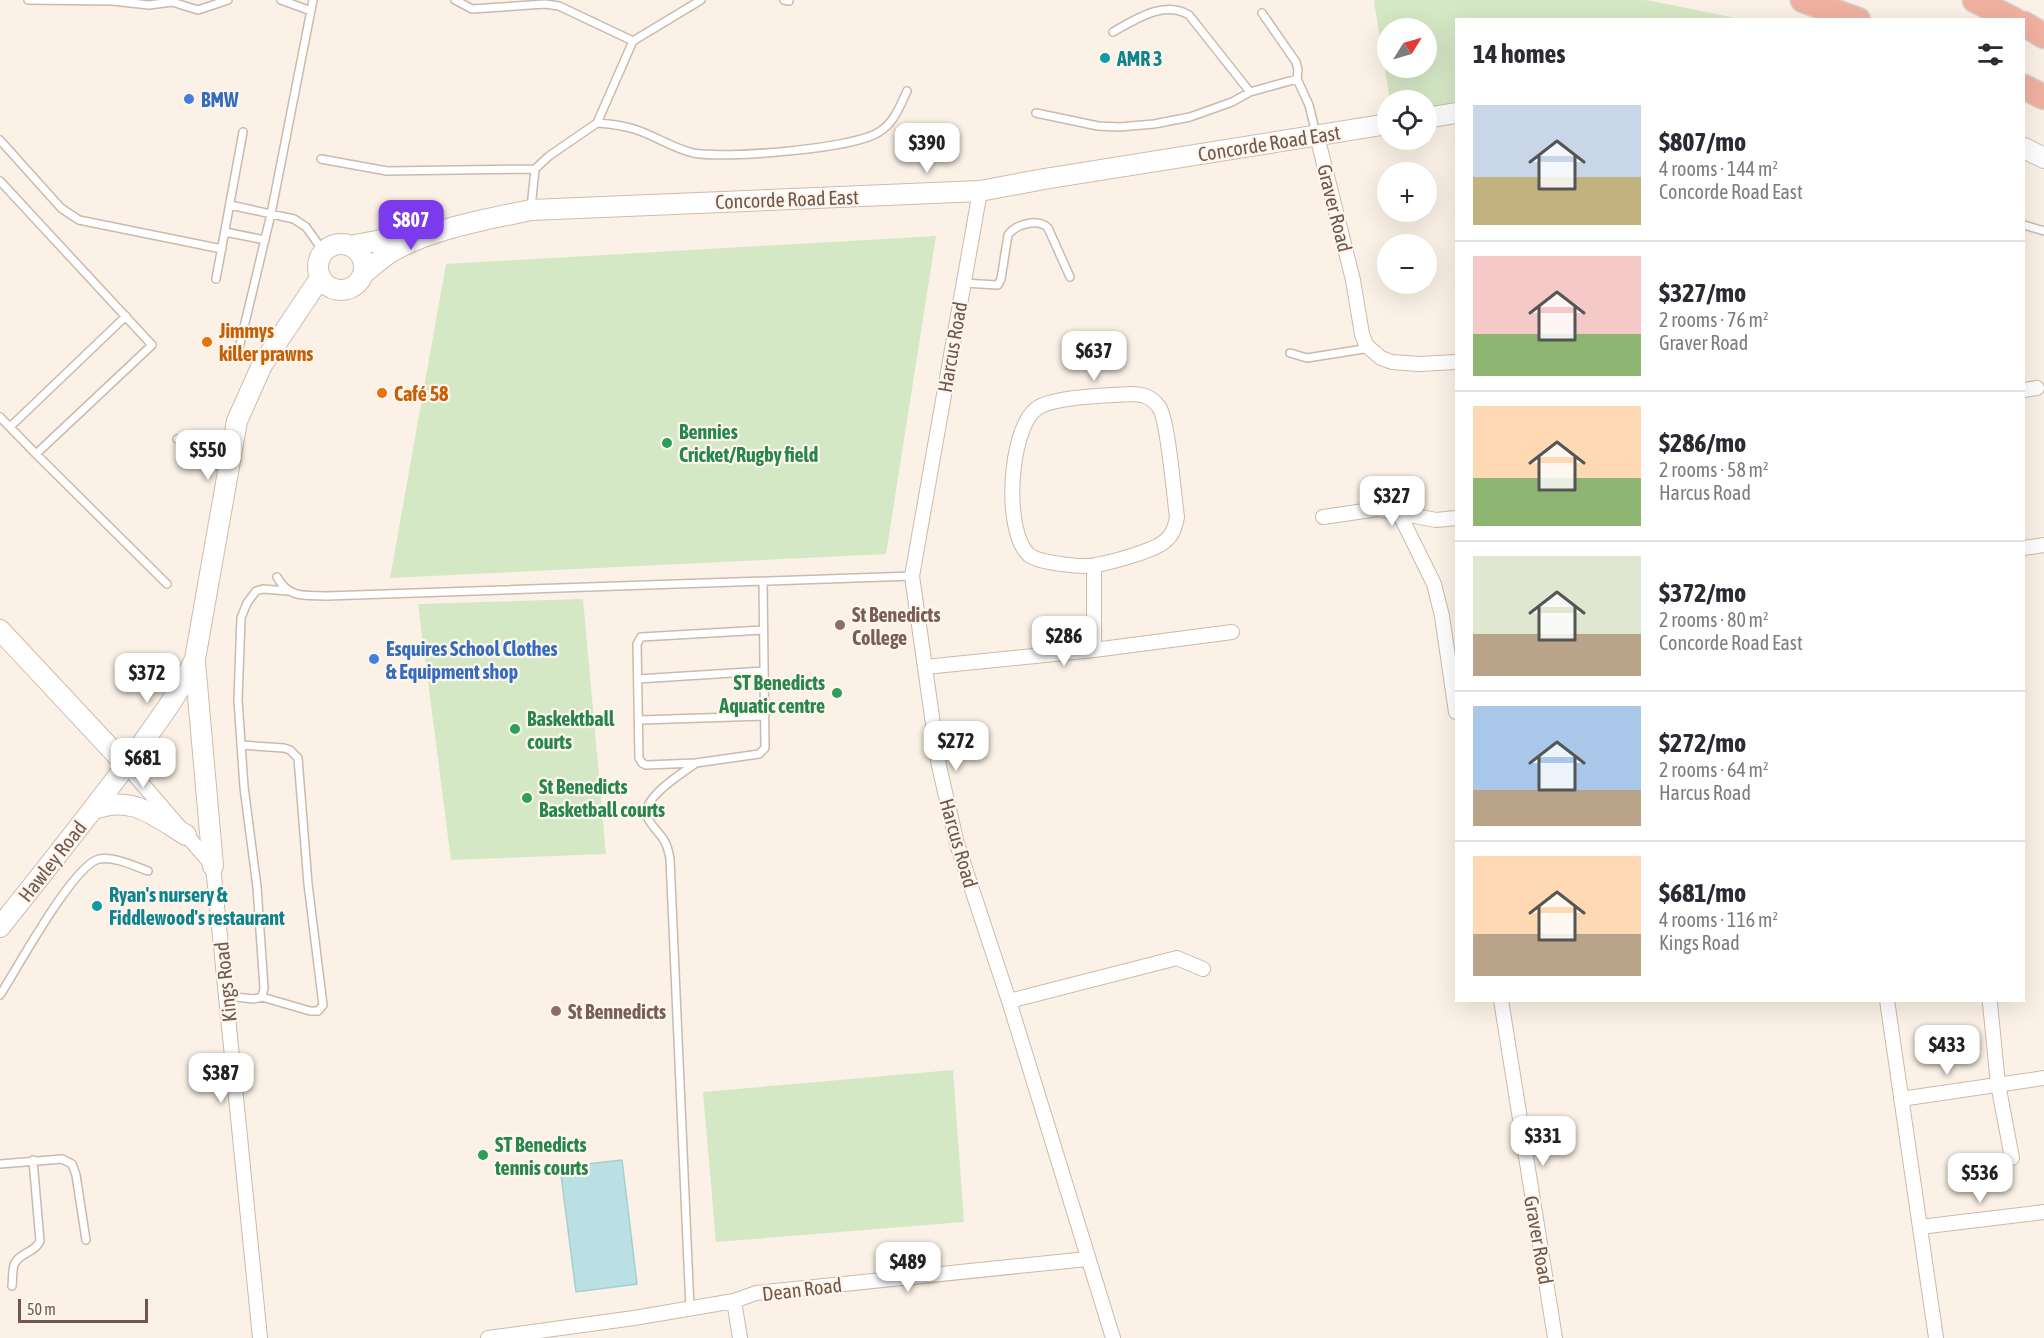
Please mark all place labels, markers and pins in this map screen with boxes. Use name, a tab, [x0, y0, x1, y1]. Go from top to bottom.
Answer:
place label: AMR 3	[1116, 47, 1162, 70]
marker: AMR 3	[1098, 51, 1112, 65]
place label: BMW	[201, 88, 239, 111]
marker: BMW	[182, 92, 196, 106]
pin: $390	[891, 123, 963, 174]
pin: $807	[375, 200, 447, 251]
place label: Jimmys killer prawns	[218, 319, 313, 365]
pin: $637	[1058, 331, 1130, 382]
marker: Jimmys killer prawns	[200, 335, 214, 349]
place label: Café 58	[394, 382, 449, 405]
marker: Café 58	[375, 386, 389, 400]
place label: Bennies Cricket/Rugby field	[679, 420, 818, 466]
pin: $550	[172, 430, 244, 481]
marker: Bennies Cricket/Rugby field	[660, 436, 674, 450]
pin: $327	[1356, 476, 1428, 527]
place label: St Benedicts College	[852, 603, 940, 649]
pin: $286	[1028, 616, 1100, 667]
marker: St Benedicts College	[833, 618, 847, 632]
place label: Esquires School Clothes & Equipment shop	[386, 637, 558, 683]
marker: Esquires School Clothes & Equipment shop	[367, 652, 381, 666]
pin: $372	[111, 653, 183, 704]
place label: ST Benedicts Aquatic centre	[718, 671, 825, 717]
marker: ST Benedicts Aquatic centre	[830, 686, 844, 700]
place label: Baskektball courts	[527, 707, 615, 753]
pin: $272	[920, 721, 992, 772]
marker: Baskektball courts	[508, 722, 522, 736]
pin: $681	[107, 738, 179, 789]
place label: St Benedicts Basketball courts	[539, 775, 665, 821]
marker: St Benedicts Basketball courts	[520, 791, 534, 805]
place label: Ryan's nursery & Fiddlewood's restaurant	[109, 883, 285, 929]
marker: Ryan's nursery & Fiddlewood's restaurant	[90, 899, 104, 913]
place label: St Bennedicts	[568, 1000, 666, 1023]
marker: St Bennedicts	[549, 1004, 563, 1018]
pin: $433	[1911, 1025, 1983, 1076]
pin: $387	[185, 1053, 257, 1104]
pin: $331	[1507, 1116, 1579, 1167]
place label: ST Benedicts tennis courts	[494, 1133, 588, 1179]
marker: ST Benedicts tennis courts	[476, 1148, 490, 1162]
pin: $536	[1944, 1153, 2016, 1204]
pin: $489	[872, 1242, 944, 1293]

